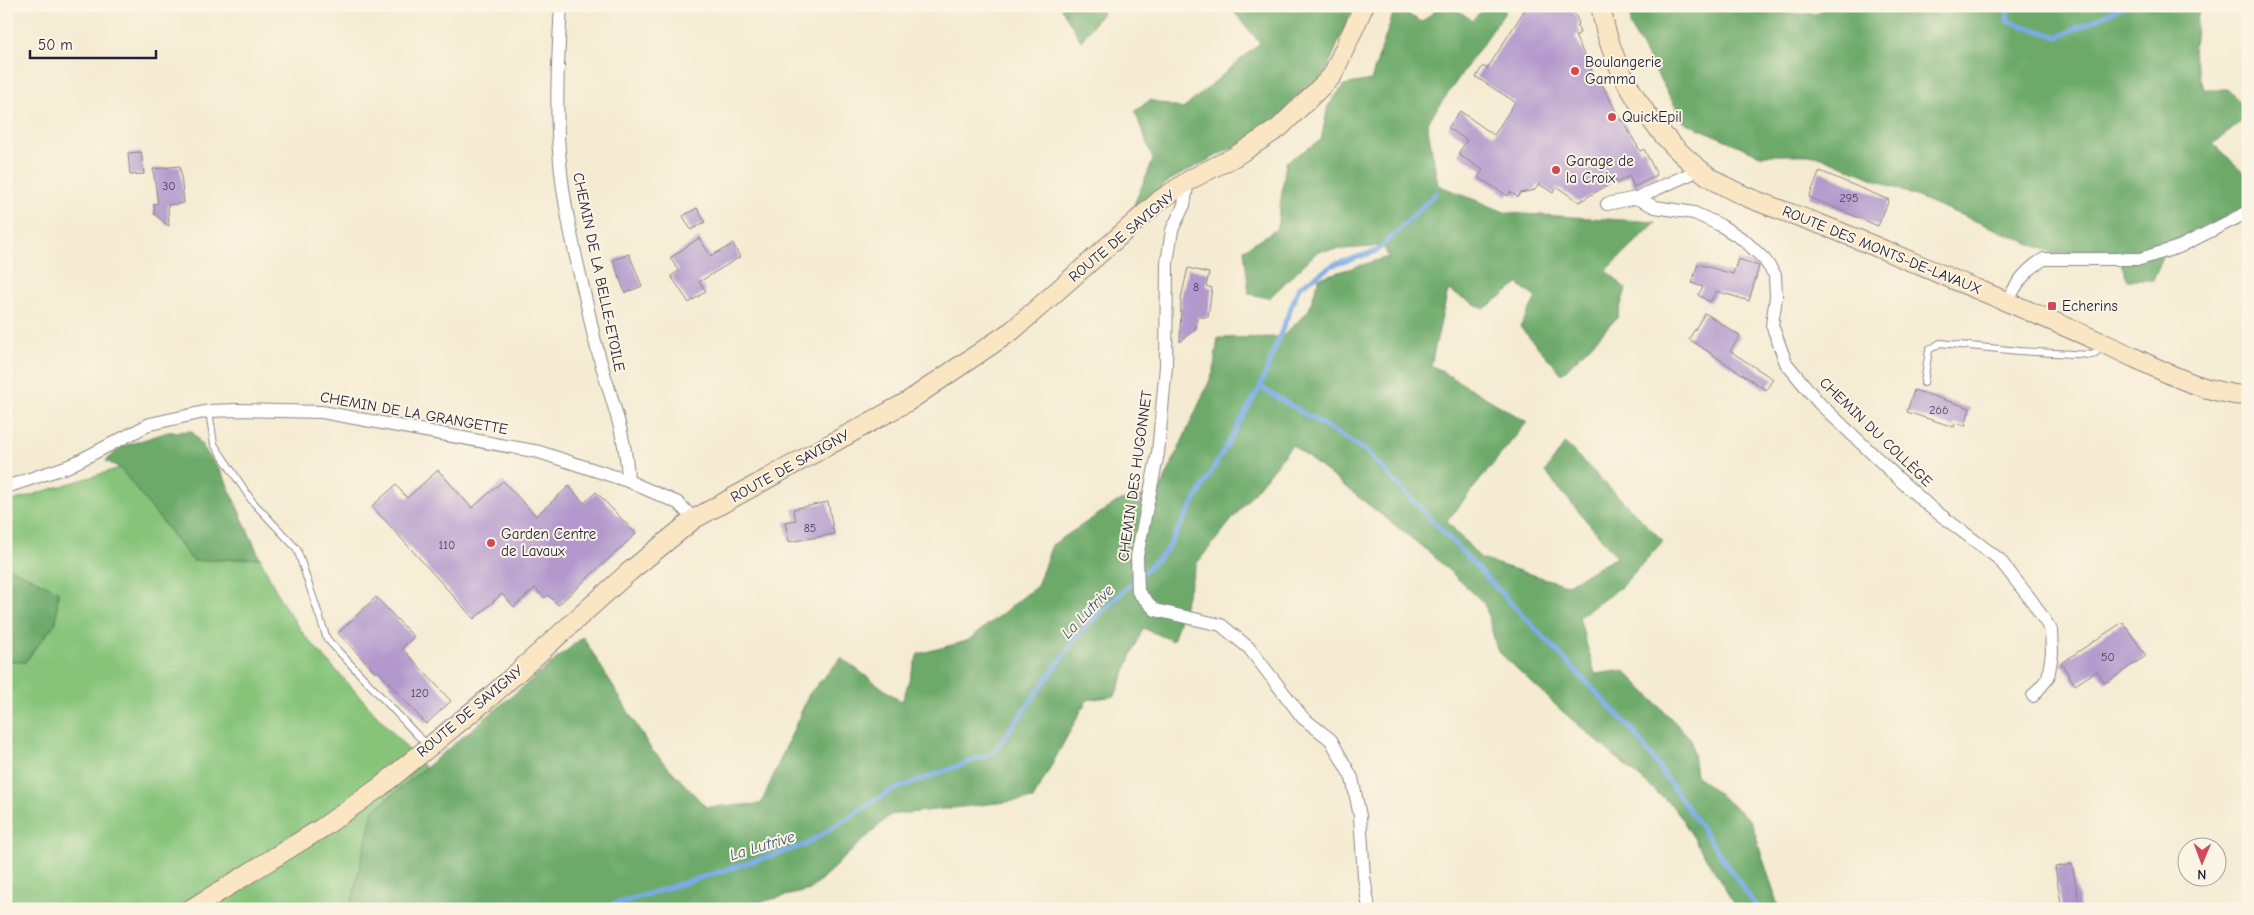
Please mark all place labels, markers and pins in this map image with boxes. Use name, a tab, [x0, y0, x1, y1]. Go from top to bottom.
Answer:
place label: Boulangerie Gamma	[1585, 53, 1662, 88]
marker: Boulangerie Gamma	[1569, 65, 1581, 77]
place label: QuickEpil	[1622, 108, 1682, 126]
marker: QuickEpil	[1606, 111, 1618, 123]
place label: Garage de la Croix	[1566, 152, 1634, 187]
marker: Garage de la Croix	[1550, 164, 1562, 176]
place label: Echerins	[2062, 297, 2118, 315]
marker: Echerins	[2046, 300, 2058, 312]
place label: Garden Centre de Lavaux	[501, 525, 597, 560]
marker: Garden Centre de Lavaux	[485, 537, 497, 549]

